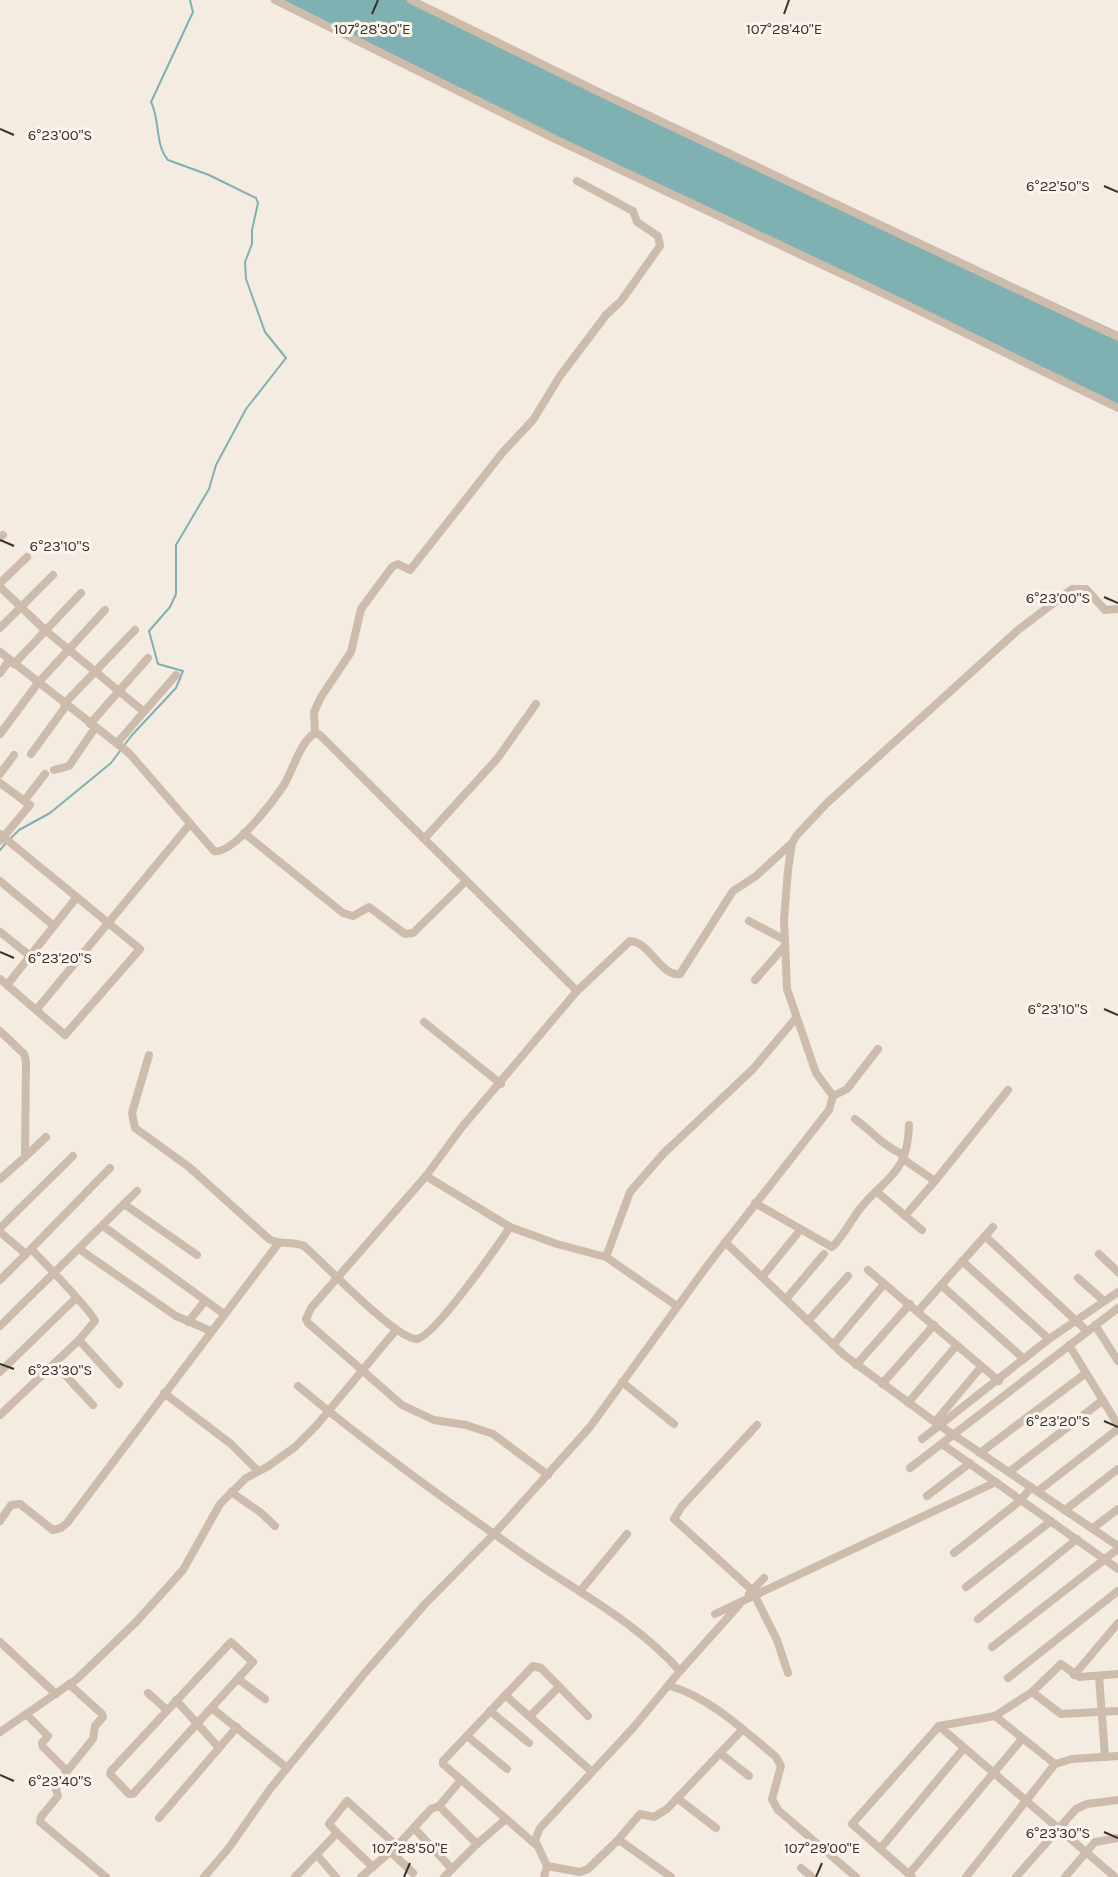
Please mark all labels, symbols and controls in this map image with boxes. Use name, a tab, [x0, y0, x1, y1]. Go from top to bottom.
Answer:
text: 107°28'30"E	[334, 20, 410, 38]
text: 107°28'40"E	[746, 20, 822, 38]
text: 6°23'00"S	[28, 126, 92, 144]
text: 6°22'50"S	[1026, 177, 1090, 195]
text: 6°23'10"S	[30, 537, 90, 555]
text: 6°23'00"S	[1026, 589, 1090, 607]
text: 6°23'20"S	[28, 949, 92, 967]
text: 6°23'10"S	[1028, 1000, 1088, 1018]
text: 6°23'30"S	[28, 1361, 92, 1379]
text: 6°23'20"S	[1026, 1412, 1090, 1430]
text: 6°23'40"S	[28, 1772, 92, 1790]
text: 6°23'30"S	[1026, 1824, 1090, 1842]
text: 107°28'50"E	[372, 1839, 448, 1857]
text: 107°29'00"E	[784, 1839, 860, 1857]

